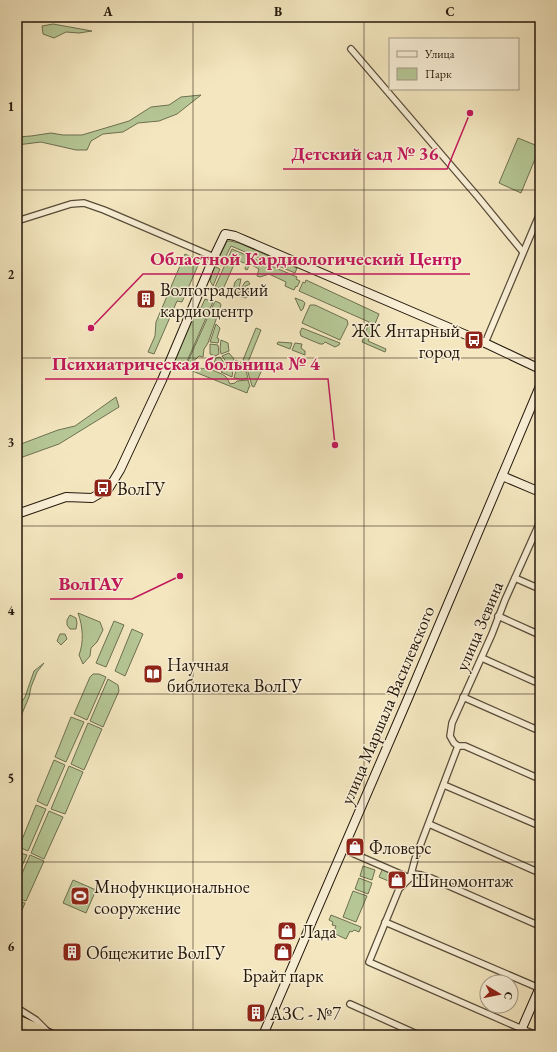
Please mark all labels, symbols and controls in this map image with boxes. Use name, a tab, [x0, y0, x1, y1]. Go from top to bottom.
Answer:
text: A	[102, 3, 113, 20]
text: B	[274, 3, 282, 20]
text: C	[445, 3, 455, 20]
legend	[389, 38, 519, 90]
text: Улица	[424, 46, 455, 62]
text: Парк	[425, 66, 452, 82]
text: 1	[8, 98, 15, 115]
callout: Детский сад № 36	[283, 138, 447, 169]
text: Детский сад № 36	[291, 141, 439, 166]
callout: Областной Кардиологический Центр	[143, 243, 470, 274]
text: Областной Кардиологический Центр	[150, 246, 462, 271]
text: 2	[8, 266, 15, 283]
place label: Волгоградский кардиоцентр	[160, 278, 269, 322]
building icon: Волгоградский кардиоцентр	[135, 288, 157, 310]
place label: ЖК Янтарный город	[351, 319, 460, 363]
bus stop icon: ЖК Янтарный город	[463, 329, 485, 351]
callout: Психиатрическая больница № 4	[45, 348, 328, 379]
text: Психиатрическая больница № 4	[52, 351, 321, 376]
text: 3	[8, 434, 15, 451]
bus stop icon: ВолГУ	[92, 477, 114, 499]
place label: ВолГУ	[117, 477, 166, 500]
callout: ВолГАУ	[50, 568, 132, 599]
text: ВолГАУ	[58, 571, 124, 596]
street label: улица Зевина	[450, 577, 509, 674]
text: 4	[8, 602, 15, 619]
street label: улица Маршала Василевского	[335, 602, 439, 808]
place label: Научная библиотека ВолГУ	[167, 653, 303, 697]
library icon: Научная библиотека ВолГУ	[142, 663, 164, 685]
text: 5	[8, 770, 14, 787]
shop icon: Фловерс	[344, 836, 366, 858]
place label: Фловерс	[369, 836, 432, 859]
shop icon: Шиномонтаж	[386, 869, 408, 891]
place label: Шиномонтаж	[411, 869, 514, 892]
place label: Мнофункциональное сооружение	[94, 875, 250, 919]
sports icon: Мнофункциональное сооружение	[69, 885, 91, 907]
shop icon: Лада	[276, 920, 298, 942]
place label: Лада	[301, 920, 337, 943]
text: 6	[8, 938, 15, 955]
building icon: Общежитие ВолГУ	[61, 941, 83, 963]
place label: Общежитие ВолГУ	[86, 941, 226, 964]
shop icon: Брайт парк	[272, 941, 294, 963]
place label: Брайт парк	[242, 964, 324, 987]
north arrow	[479, 974, 519, 1014]
text: С	[501, 991, 516, 1001]
building icon: АЗС - №7	[245, 1002, 267, 1024]
place label: АЗС - №7	[269, 1002, 341, 1025]

